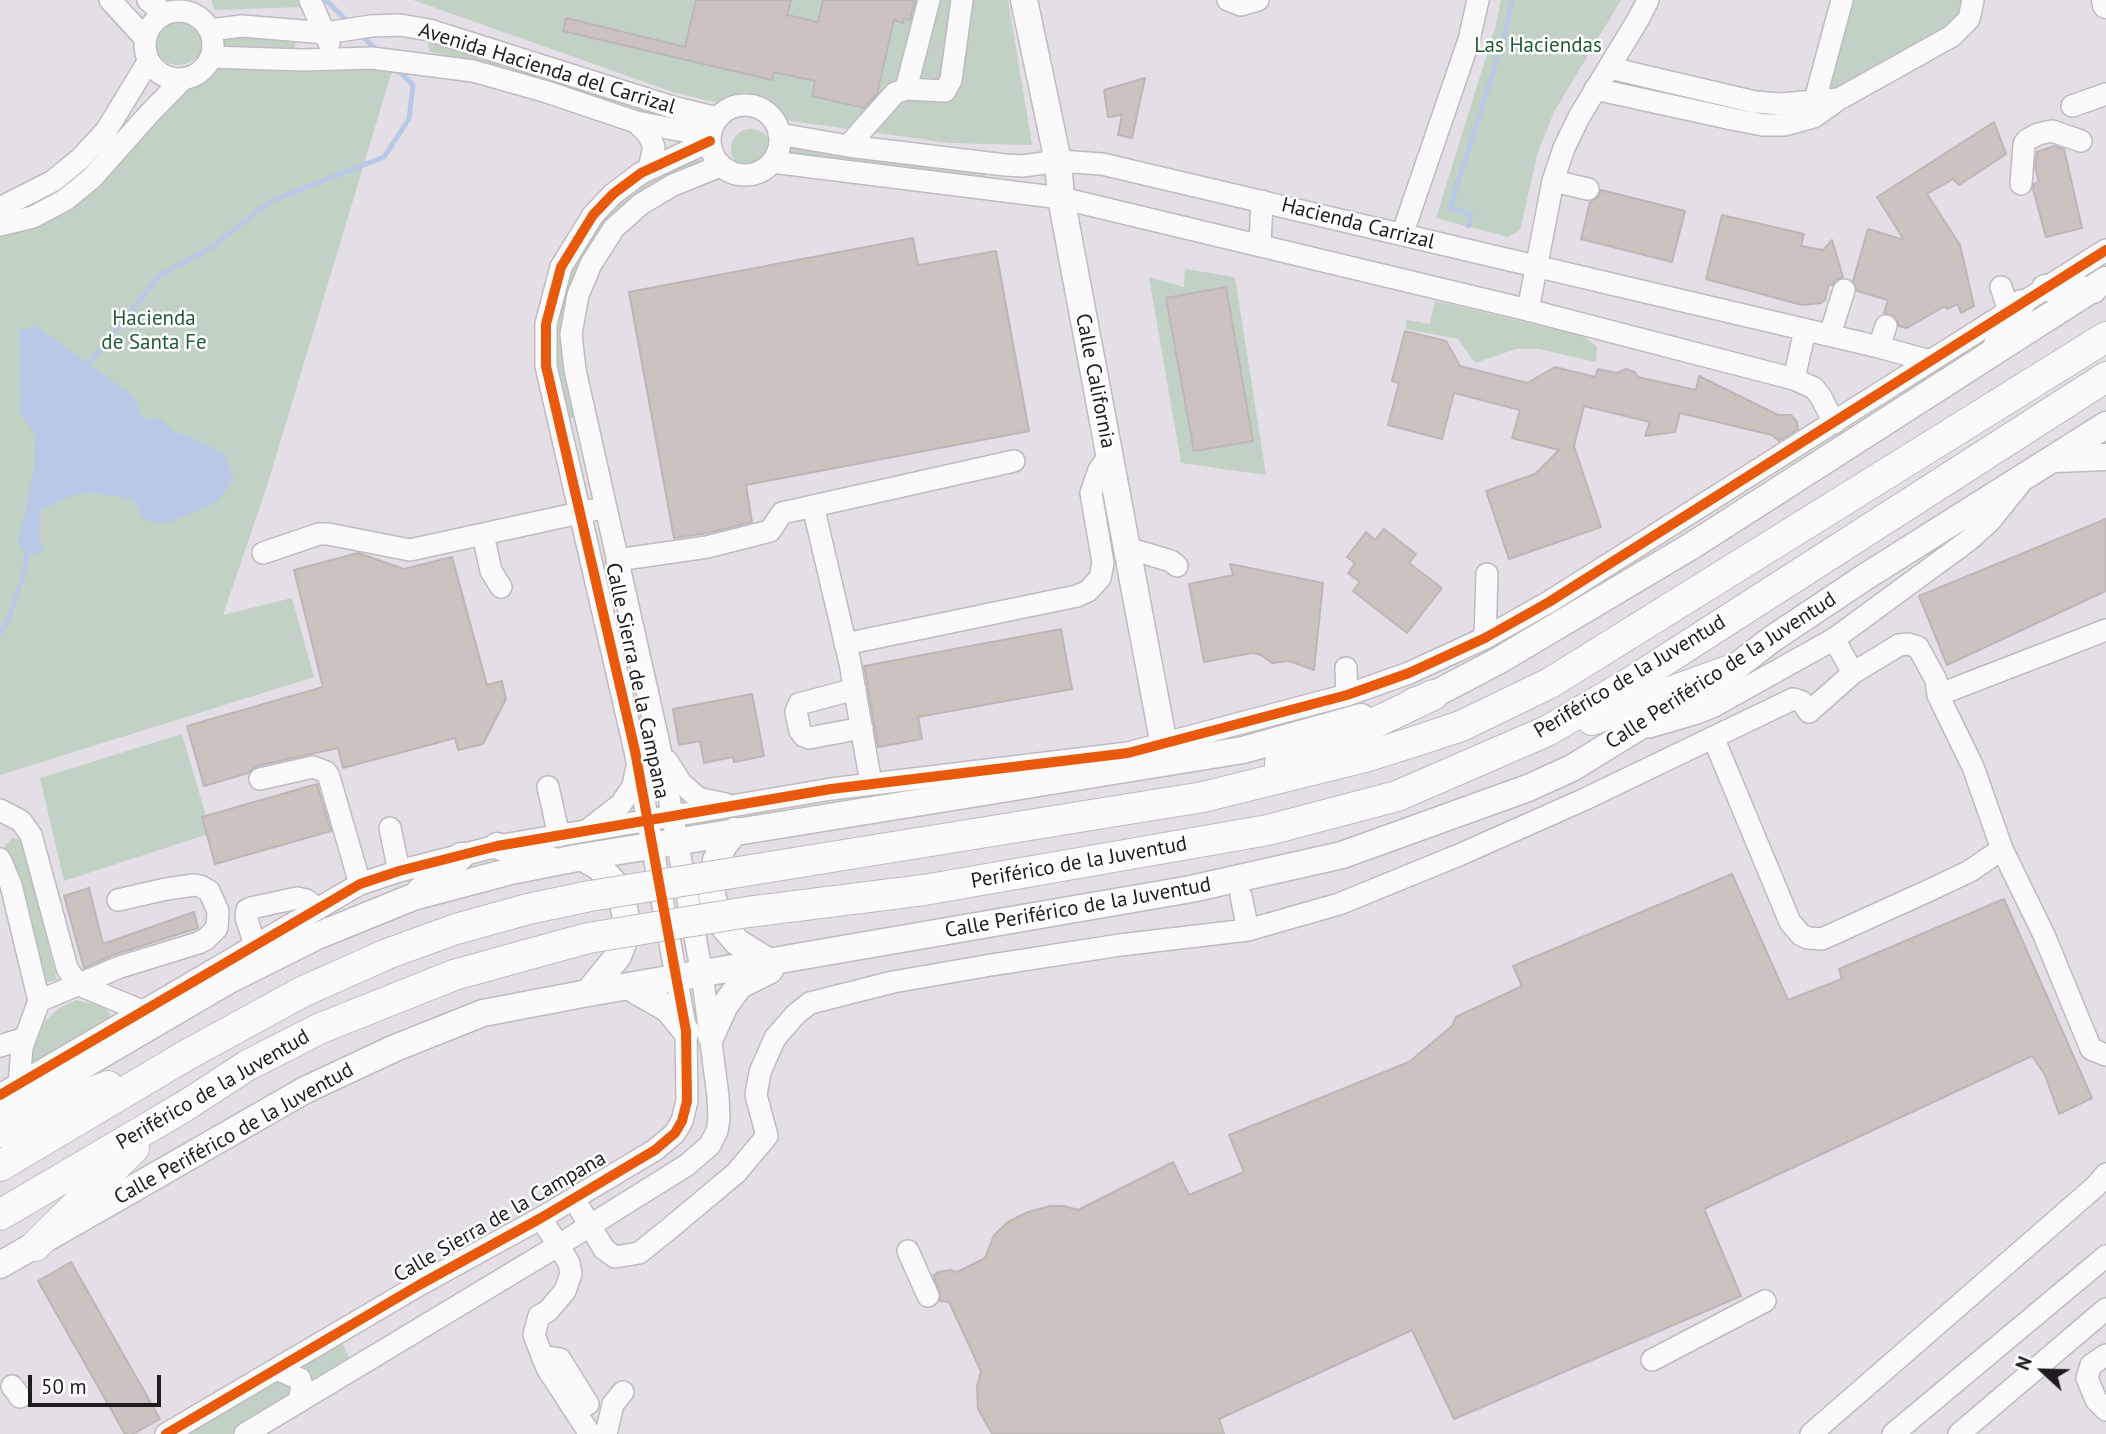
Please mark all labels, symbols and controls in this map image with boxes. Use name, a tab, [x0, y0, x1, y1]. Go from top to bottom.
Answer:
street label: Avenida Hacienda del Carrizal	[416, 18, 678, 120]
park label: Las Haciendas	[1474, 33, 1602, 59]
street label: Hacienda Carrizal	[1279, 193, 1437, 255]
park label: Hacienda de Santa Fe	[101, 306, 207, 356]
street label: Calle California	[1070, 311, 1120, 451]
street label: Calle Sierra de la Campana	[600, 561, 674, 801]
street label: Calle Periférico de la Juventud	[1601, 587, 1841, 755]
street label: Periférico de la Juventud	[1530, 610, 1730, 744]
street label: Periférico de la Juventud	[969, 832, 1189, 894]
street label: Calle Periférico de la Juventud	[943, 872, 1213, 944]
street label: Periférico de la Juventud	[112, 1024, 314, 1156]
street label: Calle Periférico de la Juventud	[110, 1058, 358, 1210]
street label: Calle Sierra de la Campana	[389, 1146, 611, 1288]
north arrow	[2008, 1336, 2078, 1406]
text: N	[2010, 1353, 2037, 1373]
scale bar	[32, 1360, 164, 1404]
text: 50 m	[41, 1373, 87, 1400]

